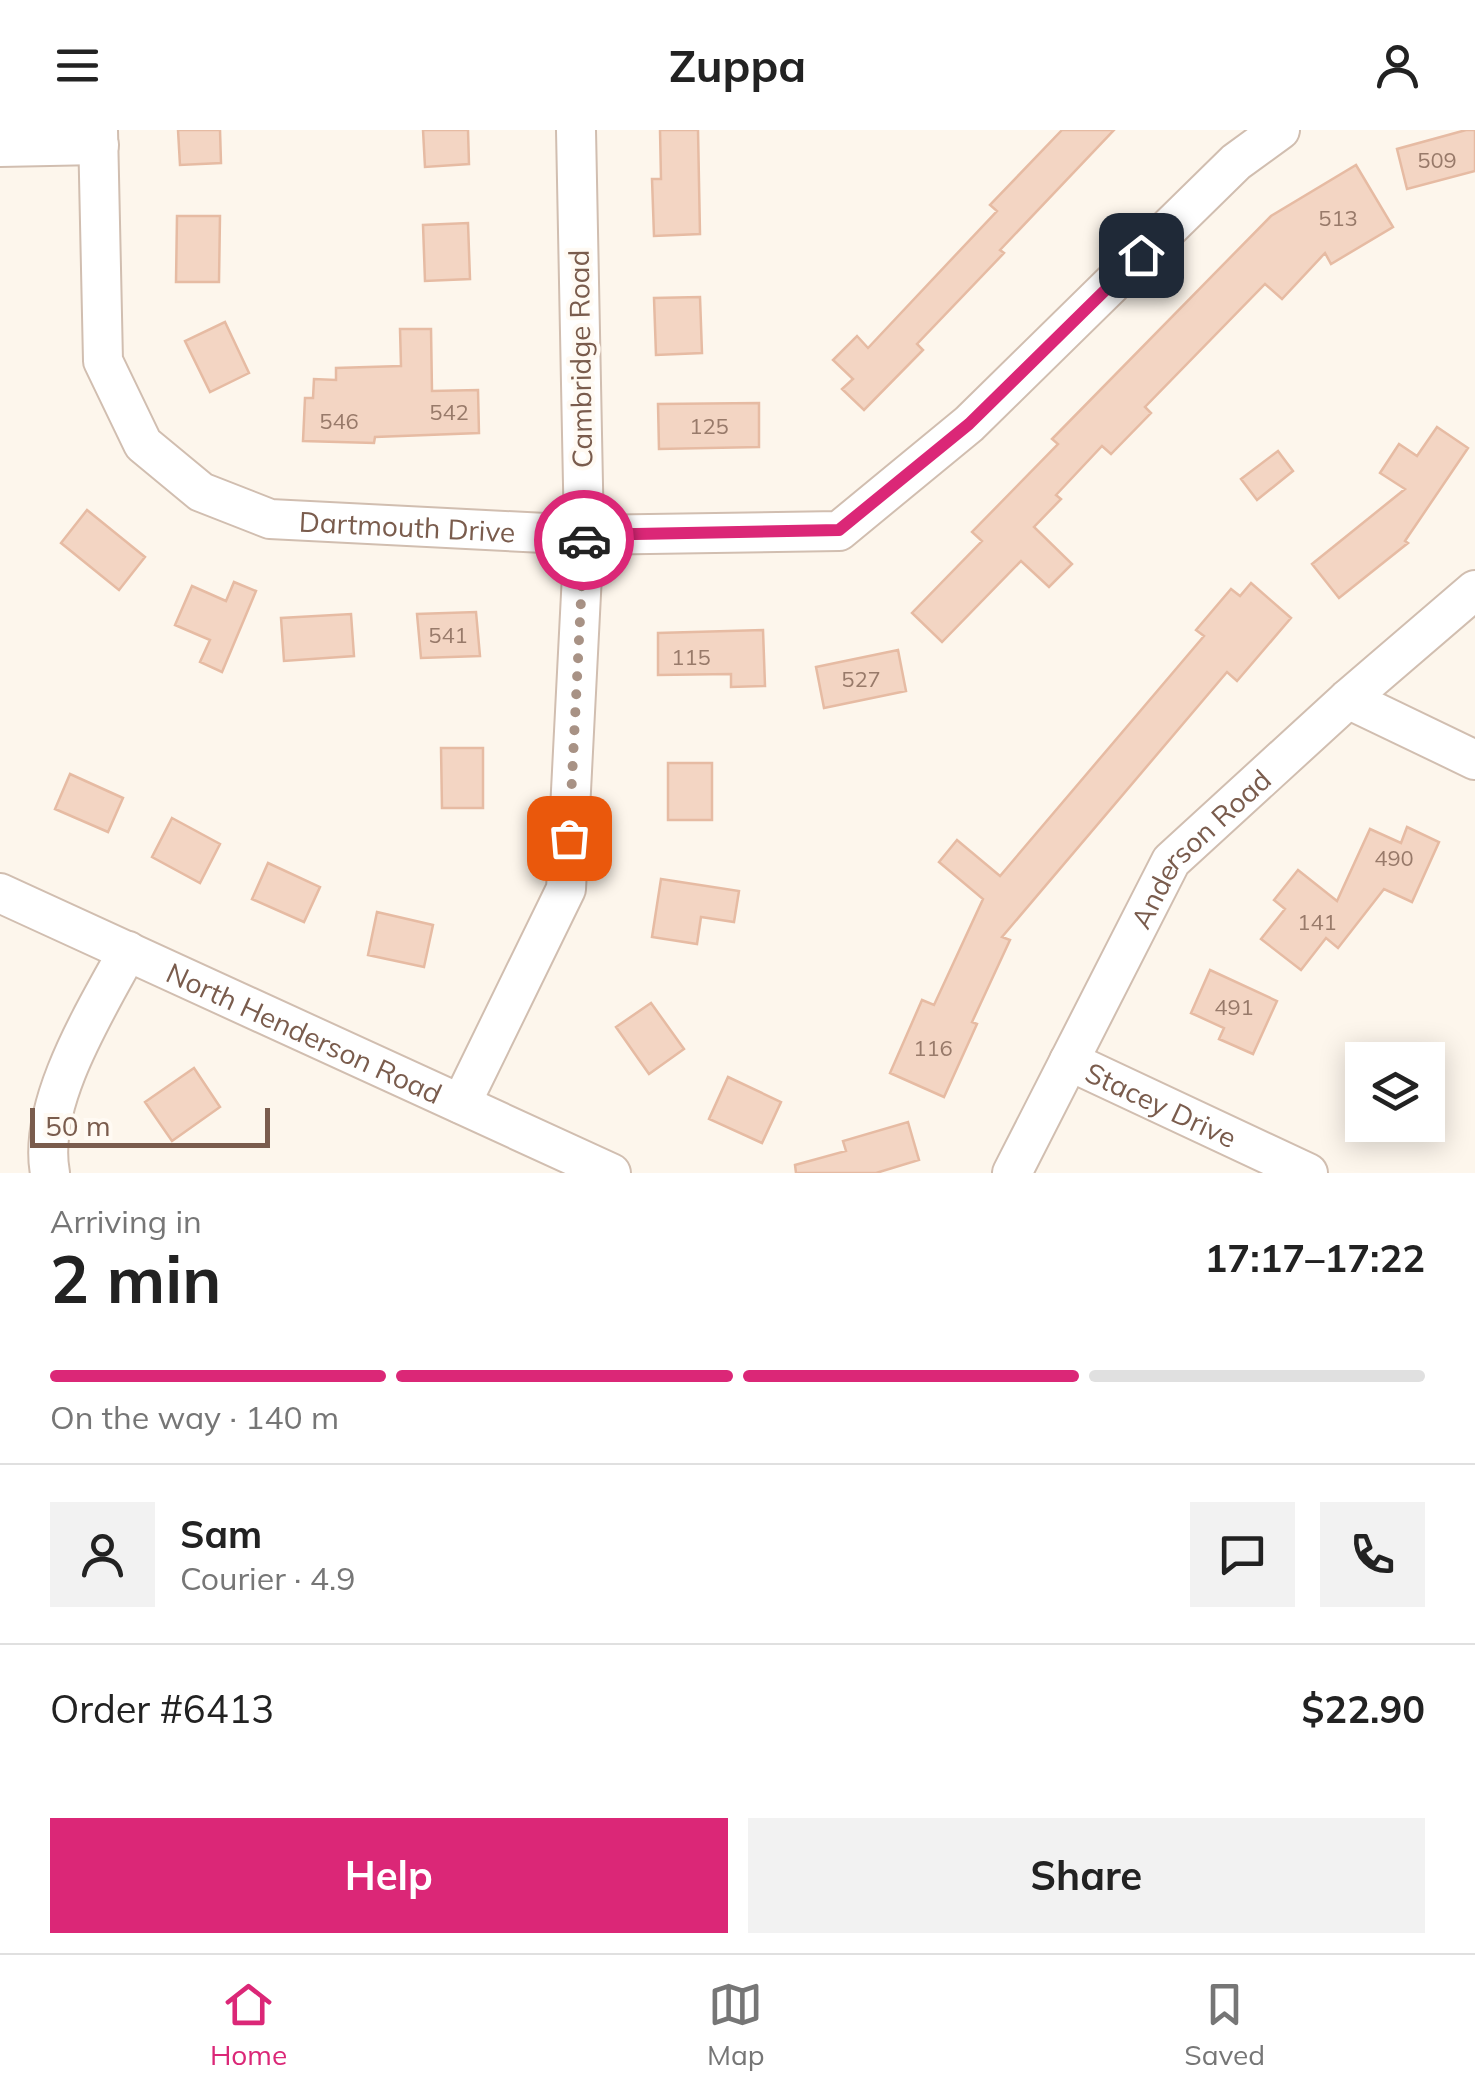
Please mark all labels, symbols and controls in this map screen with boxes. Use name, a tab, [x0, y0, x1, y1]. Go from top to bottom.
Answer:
text: Zuppa	[669, 37, 806, 93]
icon: menu	[50, 38, 105, 93]
icon: person	[1370, 38, 1425, 93]
house number: 509	[1417, 146, 1457, 174]
house number: 513	[1318, 204, 1358, 232]
pin	[1099, 213, 1184, 298]
icon: home	[1114, 228, 1169, 283]
street label: Cambridge Road	[561, 249, 599, 469]
house number: 542	[429, 398, 469, 426]
house number: 546	[319, 407, 359, 435]
house number: 125	[689, 412, 729, 440]
courier	[534, 490, 634, 590]
street label: Dartmouth Drive	[298, 503, 516, 549]
icon: car	[557, 513, 612, 568]
house number: 541	[428, 621, 468, 649]
house number: 115	[671, 643, 711, 671]
house number: 527	[841, 665, 881, 693]
street label: Anderson Road	[1122, 761, 1278, 934]
pin	[527, 796, 612, 881]
icon: bag	[542, 811, 597, 866]
house number: 490	[1374, 844, 1414, 872]
house number: 141	[1297, 908, 1337, 936]
street label: North Henderson Road	[161, 954, 448, 1111]
house number: 491	[1214, 993, 1254, 1021]
house number: 116	[913, 1034, 953, 1062]
map controls	[1345, 1042, 1445, 1142]
button: layers	[1345, 1042, 1445, 1142]
street label: Stacey Drive	[1080, 1054, 1242, 1155]
scale bar	[30, 1103, 270, 1148]
text: 50 m	[45, 1108, 111, 1143]
text: Arriving in	[50, 1201, 202, 1241]
text: 17:17–17:22	[1205, 1234, 1425, 1282]
text: 2 min	[50, 1238, 221, 1319]
text: On the way · 140 m	[50, 1397, 339, 1437]
button: person	[50, 1502, 155, 1607]
button: chat	[1190, 1502, 1295, 1607]
button: phone	[1320, 1502, 1425, 1607]
text: Sam	[180, 1510, 262, 1558]
text: Courier · 4.9	[180, 1558, 356, 1598]
text: Order #6413	[50, 1685, 274, 1733]
text: $22.90	[1302, 1685, 1425, 1733]
button: Help	[50, 1818, 728, 1933]
button: Share	[748, 1818, 1425, 1933]
tab: Home	[210, 1977, 287, 2072]
tab: Map	[707, 1977, 765, 2072]
tab: Saved	[1184, 1977, 1265, 2072]

